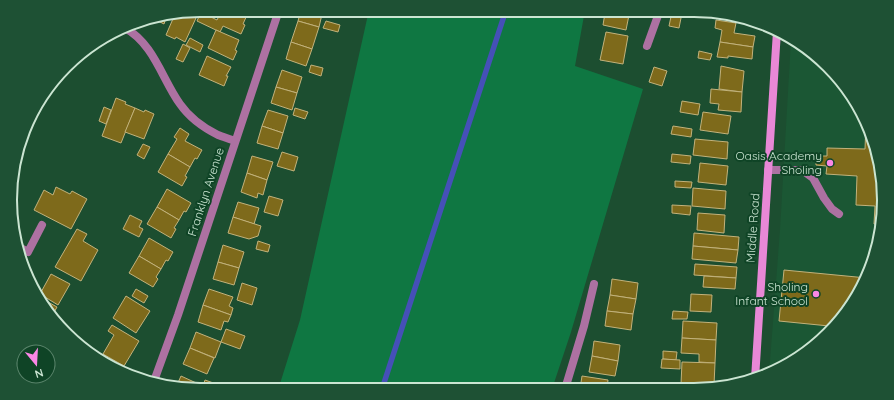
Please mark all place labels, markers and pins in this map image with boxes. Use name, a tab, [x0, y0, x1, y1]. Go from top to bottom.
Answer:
place label: Oasis Academy Sholing	[735, 148, 822, 177]
marker: Oasis Academy Sholing	[825, 158, 835, 168]
place label: Sholing Infant School	[735, 279, 808, 308]
marker: Sholing Infant School	[811, 289, 821, 299]

